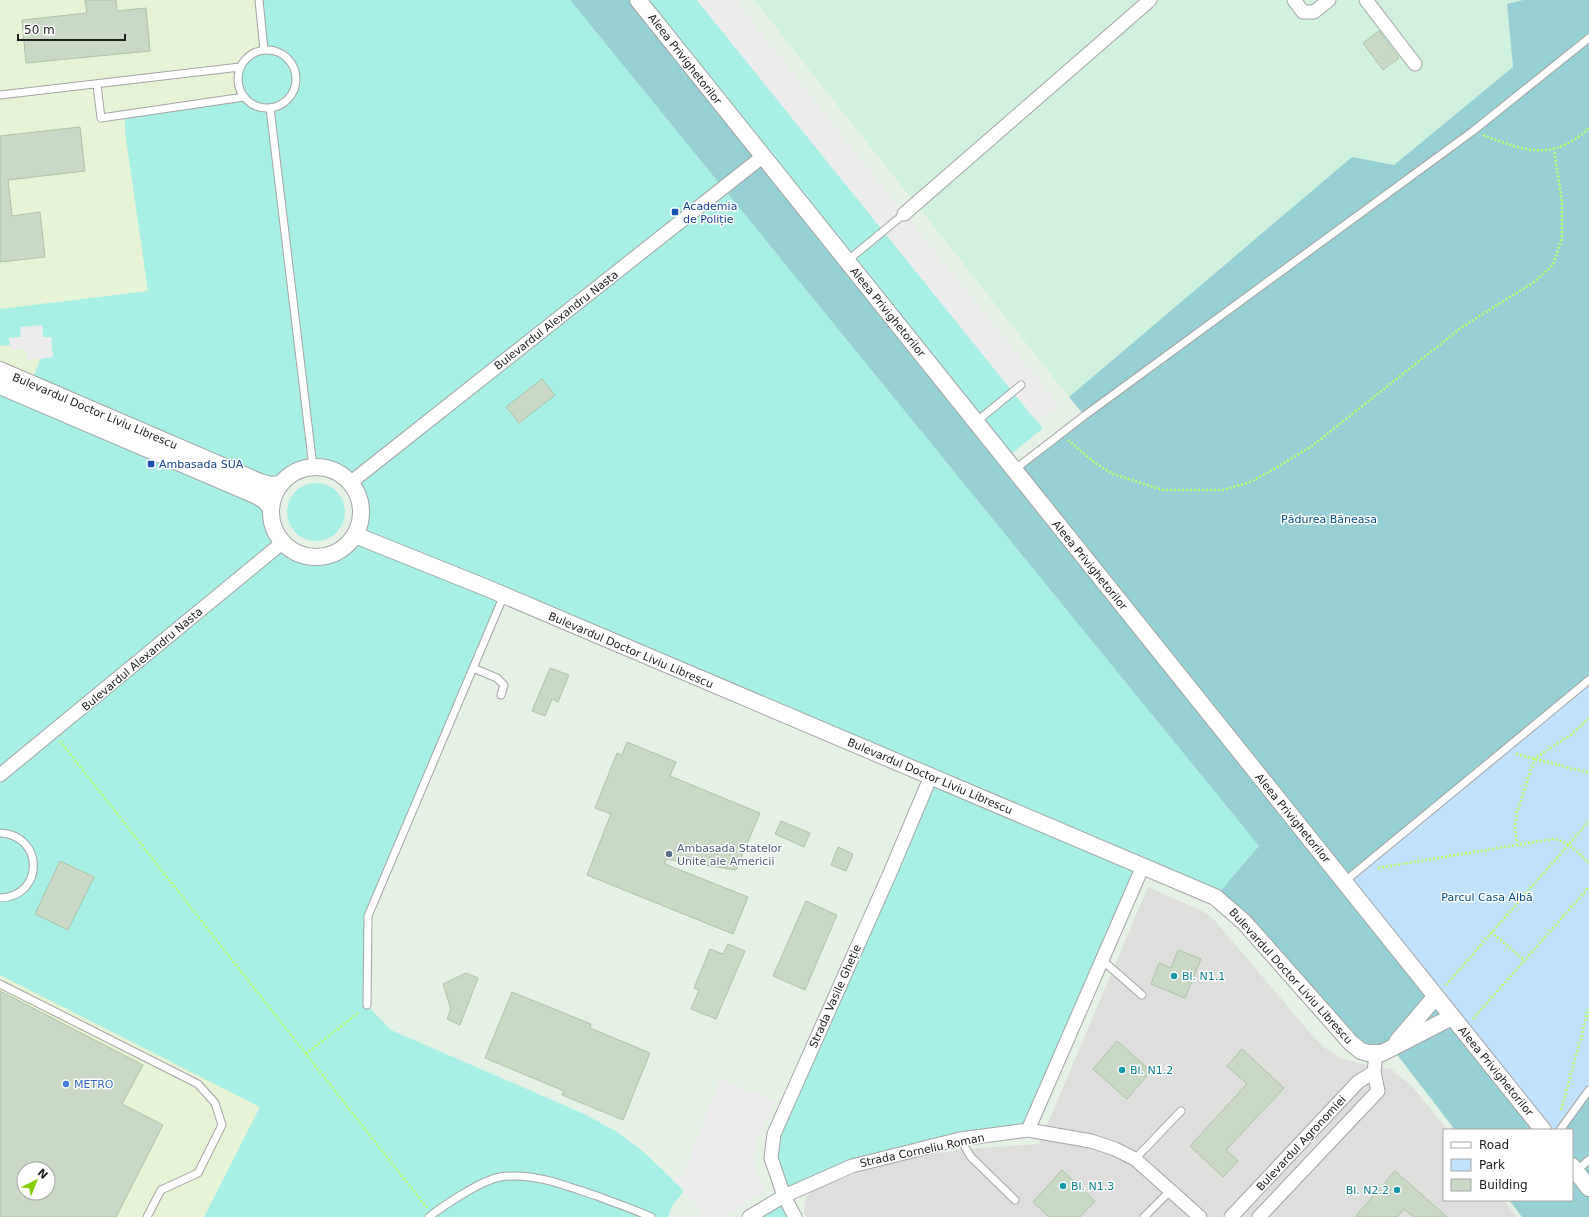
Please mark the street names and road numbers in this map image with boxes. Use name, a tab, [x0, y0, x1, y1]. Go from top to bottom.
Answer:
street label: Aleea Privighetorilor	[645, 11, 724, 108]
street label: Aleea Privighetorilor	[847, 265, 928, 360]
street label: Bulevardul Alexandru Nasta	[492, 268, 621, 373]
street label: Bulevardul Doctor Liviu Librescu	[10, 371, 179, 452]
street label: Aleea Privighetorilor	[1049, 518, 1130, 613]
street label: Bulevardul Alexandru Nasta	[79, 605, 205, 714]
street label: Bulevardul Doctor Liviu Librescu	[546, 610, 715, 691]
street label: Bulevardul Doctor Liviu Librescu	[845, 736, 1014, 817]
street label: Aleea Privighetorilor	[1252, 771, 1333, 866]
street label: Bulevardul Doctor Liviu Librescu	[1226, 906, 1355, 1047]
street label: Strada Vasile Gheție	[807, 942, 864, 1050]
street label: Aleea Privighetorilor	[1455, 1024, 1536, 1119]
street label: Bulevardul Agronomiei	[1254, 1093, 1349, 1194]
street label: Strada Corneliu Roman	[859, 1131, 986, 1170]

